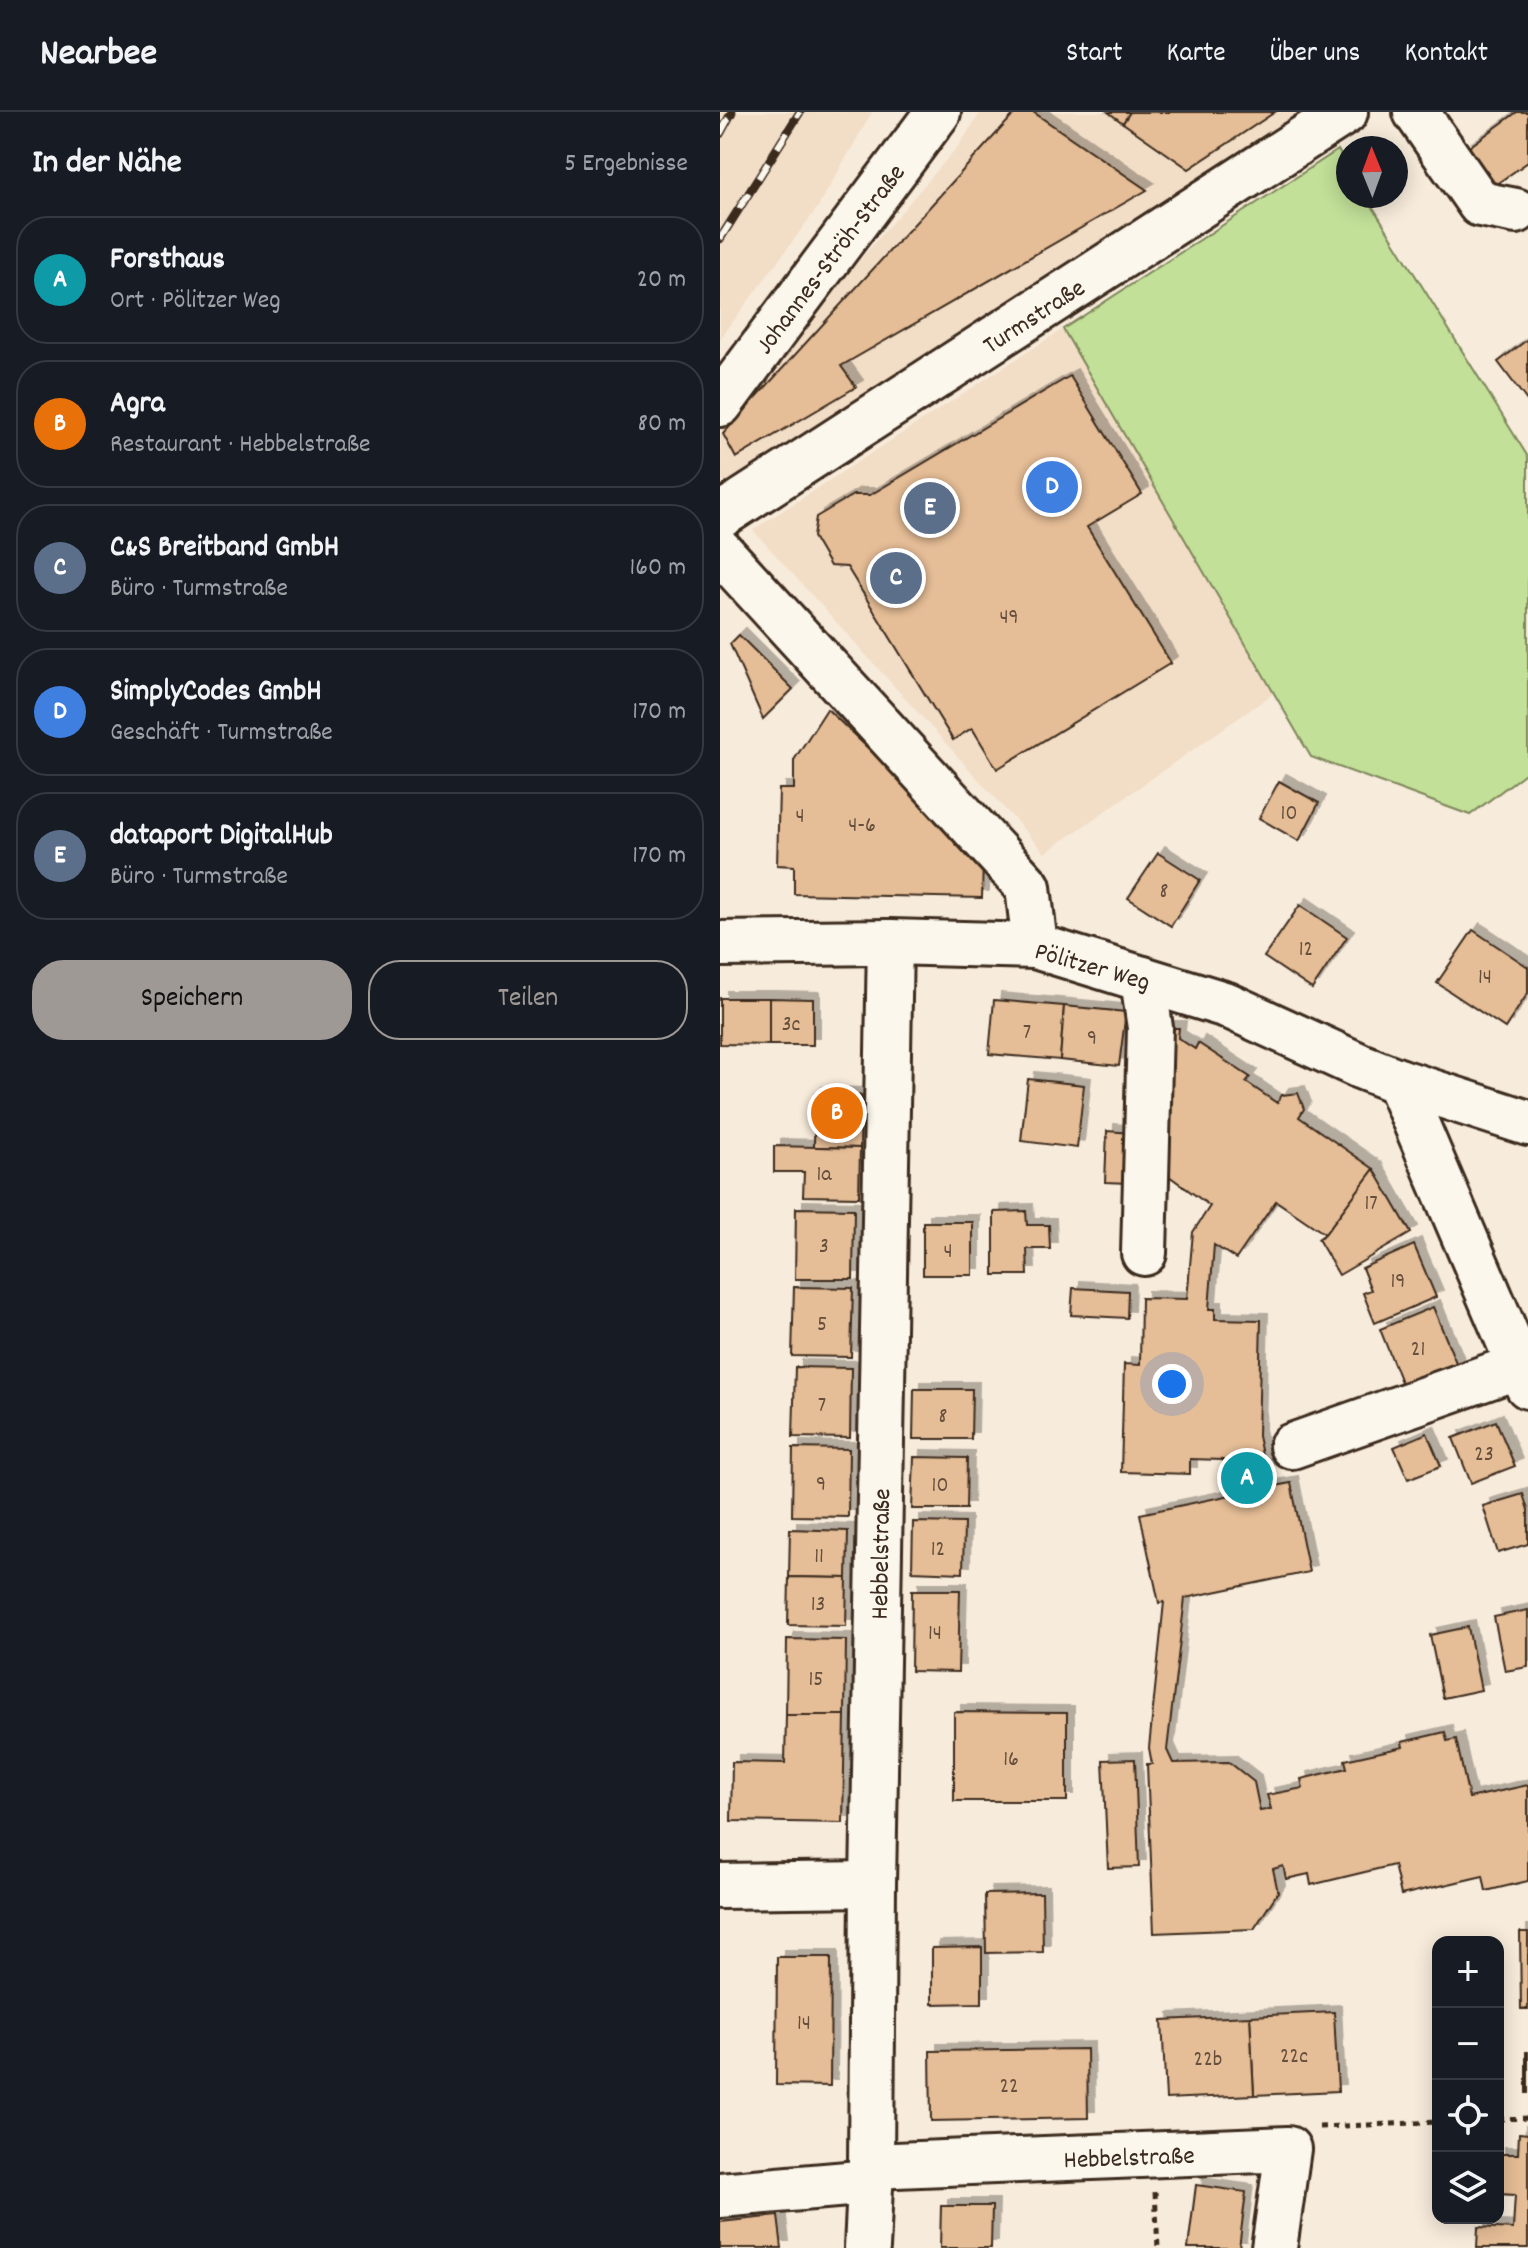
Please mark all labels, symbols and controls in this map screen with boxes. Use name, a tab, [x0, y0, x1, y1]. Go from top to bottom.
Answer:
text: Nearbee	[40, 28, 157, 83]
text: Start	[1066, 35, 1123, 75]
text: Karte	[1167, 35, 1226, 75]
text: Über uns	[1270, 35, 1360, 75]
text: Kontakt	[1404, 35, 1488, 75]
north arrow	[1336, 136, 1408, 208]
text: In der Nähe	[32, 140, 182, 189]
text: 5 Ergebnisse	[564, 146, 688, 183]
street label: Johannes-Ströh-Straße	[748, 157, 916, 363]
text: Forsthaus	[110, 240, 225, 283]
text: A	[53, 262, 67, 299]
text: 20 m	[637, 262, 686, 299]
street label: Turmstraße	[976, 271, 1093, 365]
text: Ort · Pölitzer Weg	[110, 283, 281, 320]
text: Agra	[110, 384, 165, 427]
text: B	[54, 406, 66, 443]
text: 80 m	[638, 406, 686, 443]
text: Restaurant · Hebbelstraße	[110, 427, 370, 464]
pin: D	[1026, 457, 1078, 517]
pin: E	[904, 478, 956, 538]
text: C&S Breitband GmbH	[110, 528, 339, 571]
pin: C	[870, 548, 922, 608]
text: C	[54, 550, 66, 587]
text: 160 m	[630, 550, 686, 587]
text: Büro · Turmstraße	[110, 571, 288, 608]
house number: 49	[999, 603, 1019, 634]
text: SimplyCodes GmbH	[110, 672, 322, 715]
text: D	[53, 694, 67, 731]
text: 170 m	[632, 694, 686, 731]
text: Geschäft · Turmstraße	[110, 715, 333, 752]
house number: 10	[1281, 799, 1297, 830]
house number: 4	[795, 802, 805, 833]
house number: 4-6	[848, 811, 876, 842]
text: dataport DigitalHub	[110, 816, 333, 859]
text: E	[54, 838, 66, 875]
text: 170 m	[632, 838, 686, 875]
text: Büro · Turmstraße	[110, 859, 288, 896]
house number: 8	[1160, 877, 1168, 908]
street label: Pölitzer Weg	[1030, 934, 1154, 1002]
house number: 12	[1299, 935, 1313, 966]
button: Speichern	[32, 960, 352, 1040]
button: Teilen	[368, 960, 688, 1040]
house number: 14	[1478, 963, 1492, 994]
house number: 3c	[782, 1010, 800, 1041]
house number: 7	[1023, 1018, 1031, 1049]
house number: 9	[1087, 1024, 1097, 1055]
pin: B	[811, 1083, 863, 1143]
house number: 1a	[816, 1160, 832, 1191]
house number: 17	[1364, 1189, 1378, 1220]
house number: 3	[819, 1232, 829, 1263]
house number: 4	[943, 1237, 953, 1268]
house number: 19	[1391, 1267, 1405, 1298]
house number: 5	[817, 1310, 827, 1341]
house number: 21	[1411, 1335, 1425, 1366]
your location	[1152, 1364, 1192, 1404]
house number: 7	[818, 1391, 826, 1422]
house number: 8	[939, 1402, 947, 1433]
house number: 23	[1474, 1440, 1494, 1471]
pin: A	[1221, 1448, 1273, 1508]
house number: 9	[816, 1470, 826, 1501]
house number: 10	[932, 1471, 948, 1502]
street label: Hebbelstraße	[863, 1488, 902, 1620]
house number: 12	[931, 1535, 945, 1566]
house number: 11	[814, 1542, 824, 1573]
house number: 13	[811, 1590, 825, 1621]
house number: 14	[928, 1619, 942, 1650]
house number: 15	[808, 1665, 824, 1696]
house number: 16	[1003, 1745, 1019, 1776]
map controls	[1432, 1936, 1504, 2224]
button: +	[1432, 1936, 1504, 2008]
button: −	[1432, 2008, 1504, 2080]
house number: 14	[797, 2009, 811, 2040]
house number: 22c	[1280, 2042, 1308, 2073]
house number: 22b	[1194, 2045, 1222, 2076]
house number: 22	[999, 2072, 1019, 2103]
button: locate	[1432, 2080, 1504, 2152]
street label: Hebbelstraße	[1063, 2139, 1195, 2180]
button: layers	[1432, 2152, 1504, 2224]

